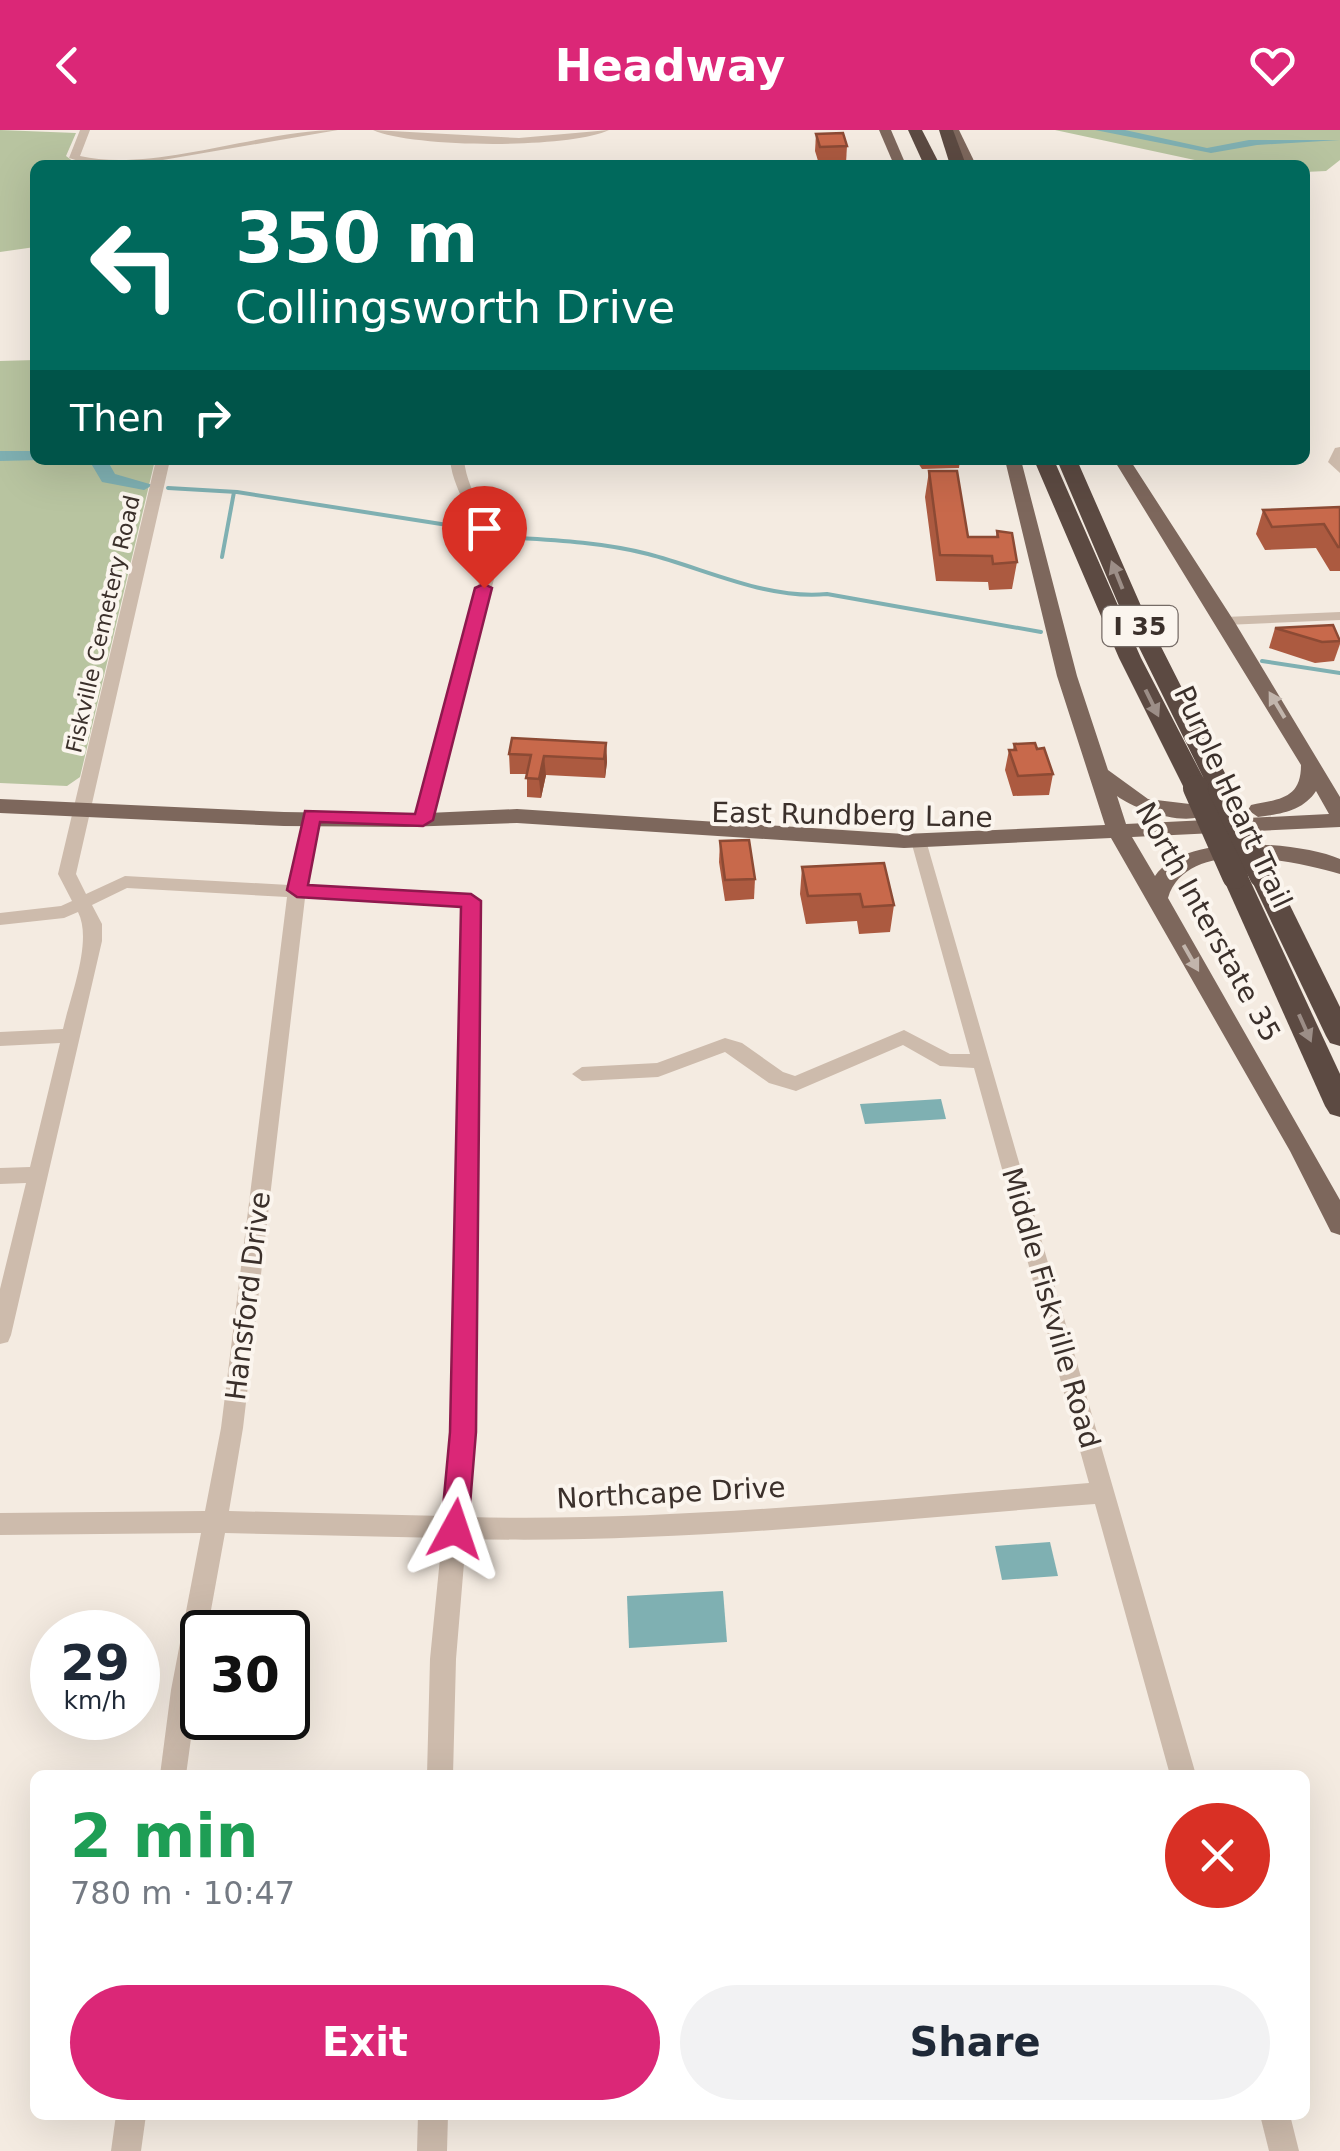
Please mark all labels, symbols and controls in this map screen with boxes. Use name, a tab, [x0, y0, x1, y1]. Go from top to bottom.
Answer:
icon: back	[40, 38, 95, 93]
icon: heart	[1245, 38, 1300, 93]
text: Headway	[555, 39, 785, 92]
text: 350 m	[235, 197, 478, 279]
icon: left	[70, 200, 200, 330]
text: Collingsworth Drive	[235, 281, 675, 334]
icon: right	[185, 390, 240, 445]
text: Then	[70, 396, 165, 440]
pin	[442, 486, 527, 589]
street label: Fiskville Cemetery Road	[61, 493, 145, 755]
icon: arrive	[457, 501, 512, 556]
one-way arrow	[1109, 560, 1125, 590]
road number: I 35	[1102, 606, 1178, 646]
street label: Purple Heart Trail	[1167, 681, 1299, 913]
one-way arrow	[1144, 688, 1161, 717]
one-way arrow	[1268, 691, 1286, 719]
street label: East Rundberg Lane	[711, 796, 993, 834]
street label: North Interstate 35	[1129, 797, 1287, 1047]
one-way arrow	[1182, 944, 1199, 972]
one-way arrow	[1296, 1014, 1313, 1043]
street label: Middle Fiskville Road	[995, 1164, 1107, 1452]
street label: Hansford Drive	[219, 1190, 277, 1402]
street label: Northcape Drive	[556, 1471, 786, 1515]
position arrow	[403, 1477, 507, 1581]
speed limit sign: 30	[180, 1610, 310, 1740]
text: 29	[60, 1634, 130, 1692]
text: km/h	[63, 1686, 127, 1715]
text: 2 min	[70, 1801, 258, 1871]
button: close	[1165, 1803, 1270, 1908]
text: 780 m · 10:47	[70, 1874, 295, 1912]
button: Exit	[70, 1985, 660, 2100]
button: Share	[680, 1985, 1270, 2100]

